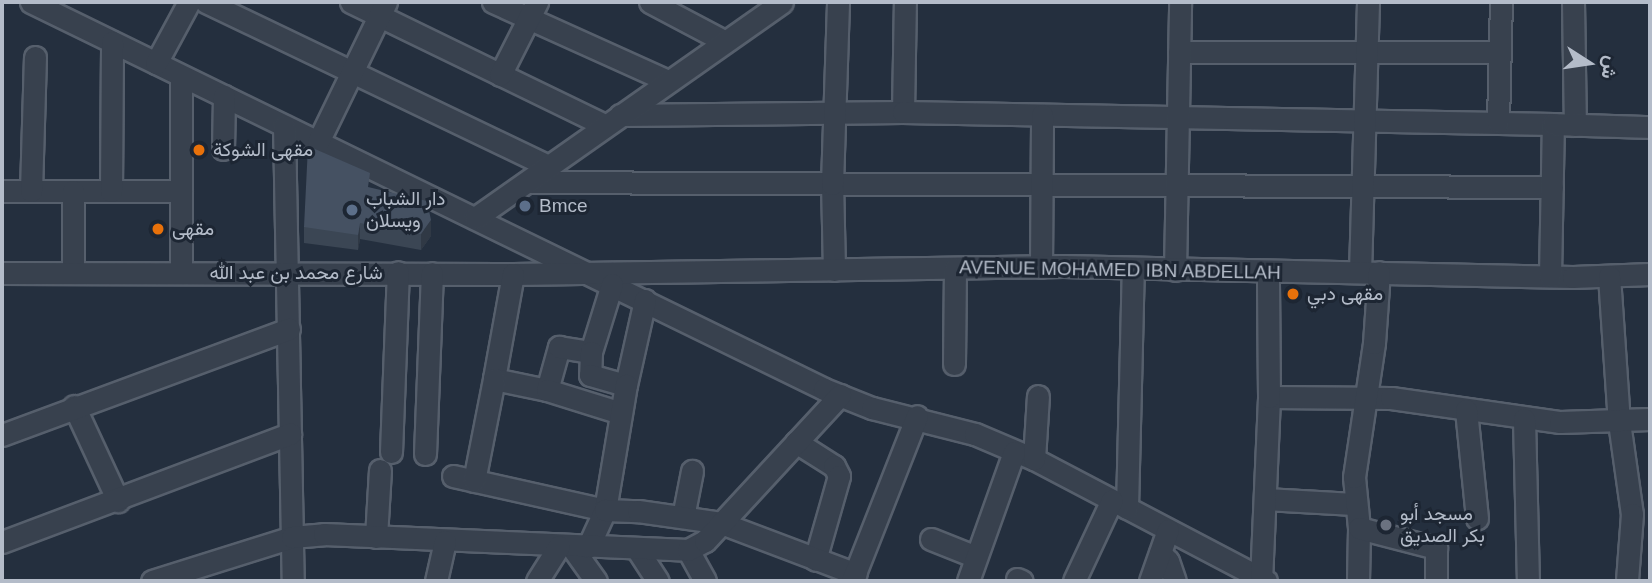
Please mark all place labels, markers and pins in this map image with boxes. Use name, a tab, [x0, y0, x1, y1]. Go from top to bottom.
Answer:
place label: مقهى الشوكة	[213, 139, 313, 161]
marker: مقهى الشوكة	[191, 142, 207, 158]
place label: دار الشباب ويسلان	[366, 188, 445, 232]
place label: Bmce	[539, 195, 588, 217]
marker: Bmce	[517, 198, 533, 214]
marker: دار الشباب ويسلان	[344, 202, 360, 218]
place label: مقهى	[172, 218, 214, 240]
marker: مقهى	[150, 221, 166, 237]
place label: مقهى دبي	[1307, 283, 1383, 305]
marker: مقهى دبي	[1285, 286, 1301, 302]
place label: مسجد أبو بكر الصديق	[1400, 503, 1485, 547]
marker: مسجد أبو بكر الصديق	[1378, 517, 1394, 533]

